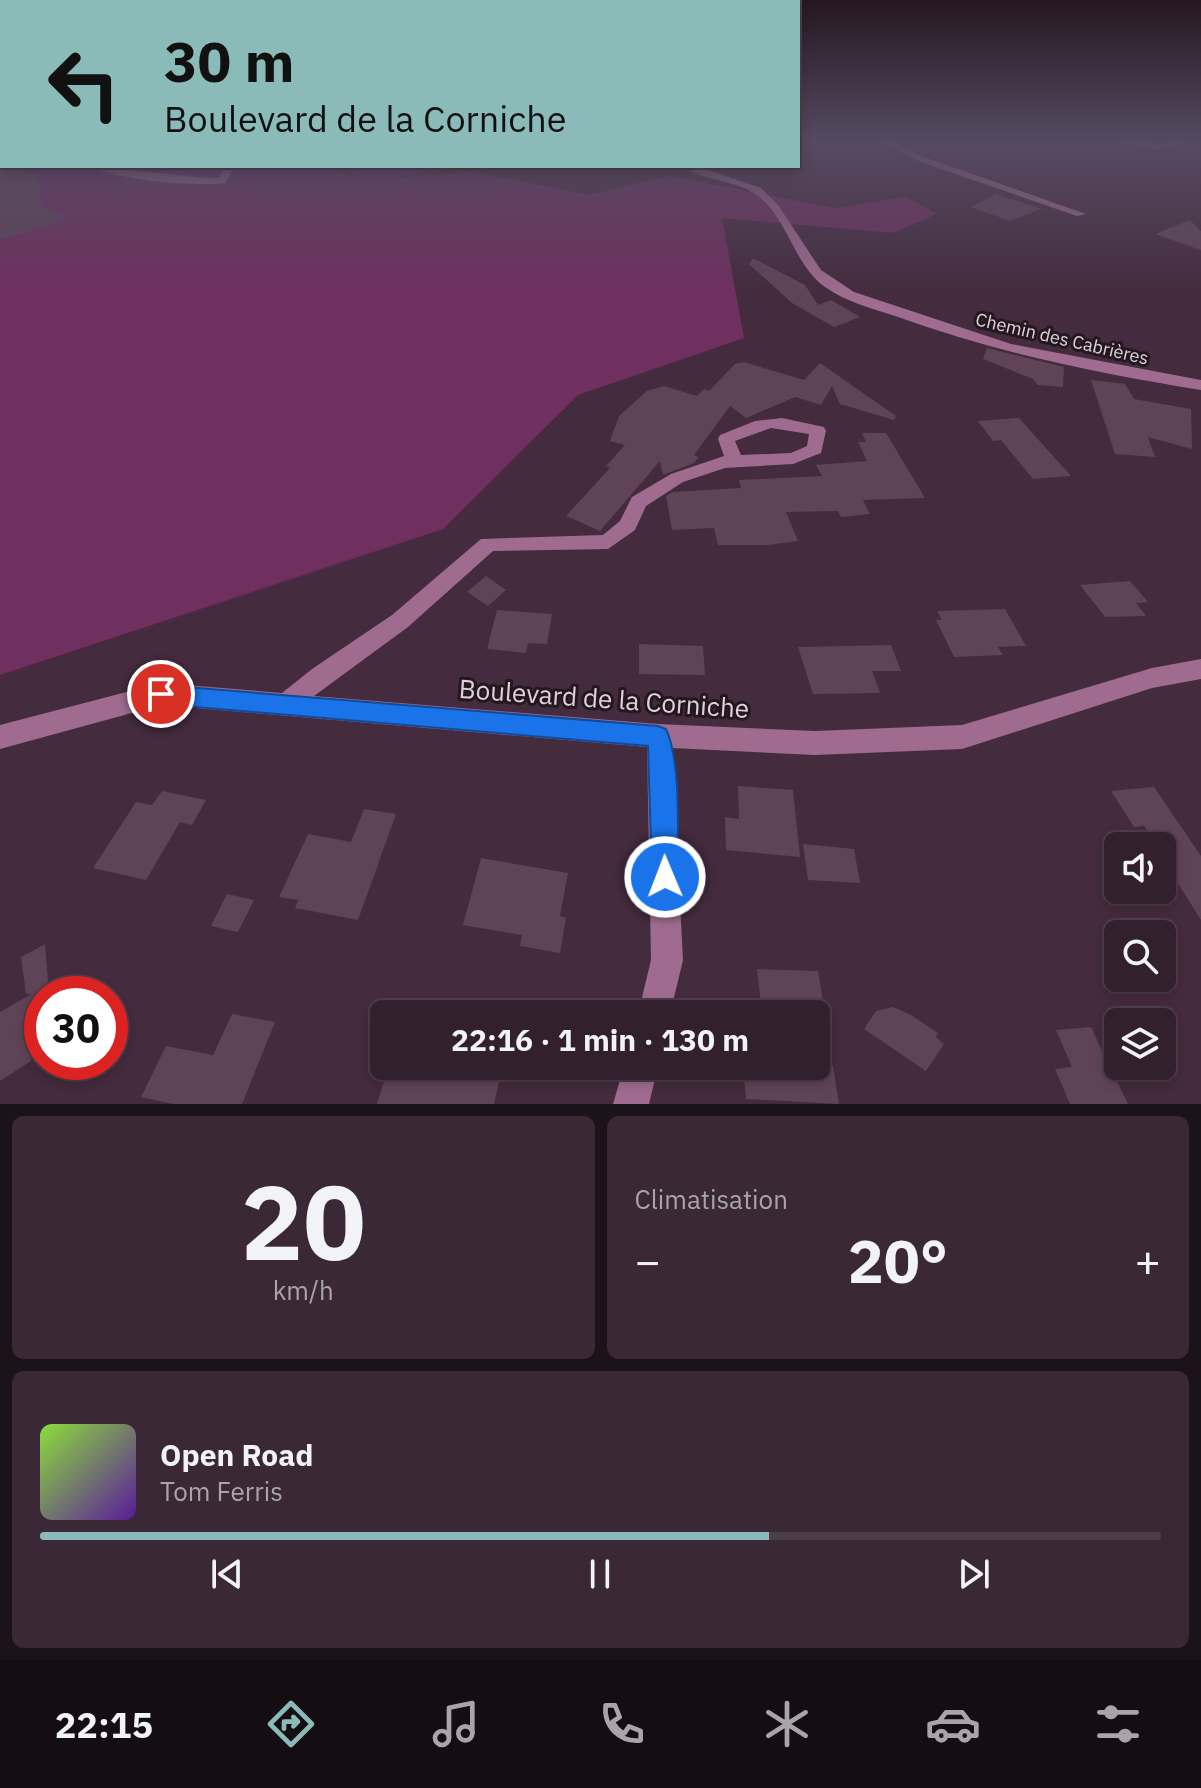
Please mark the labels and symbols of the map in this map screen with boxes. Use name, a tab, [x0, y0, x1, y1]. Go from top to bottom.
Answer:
street label: Chemin des Cabrières	[973, 307, 1151, 370]
pin	[127, 660, 195, 728]
street label: Boulevard de la Corniche	[458, 671, 750, 725]
position arrow	[623, 835, 707, 919]
speed limit sign: 30	[24, 976, 128, 1080]

